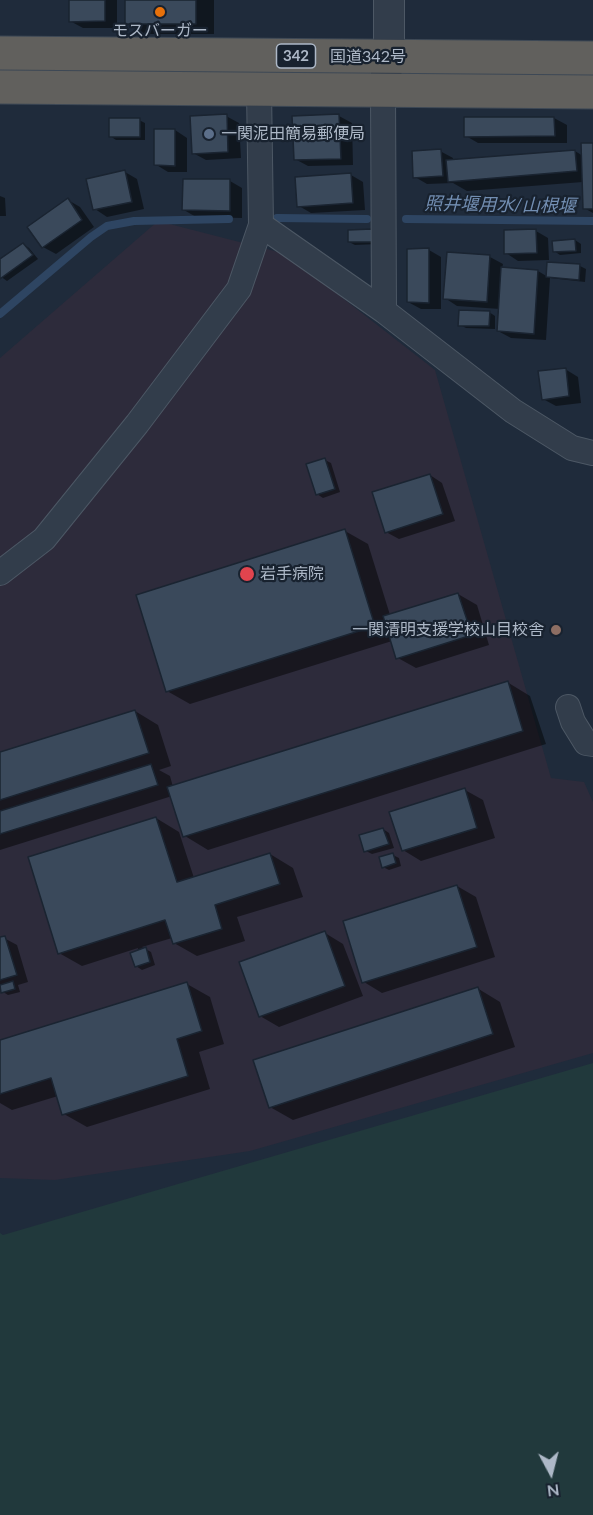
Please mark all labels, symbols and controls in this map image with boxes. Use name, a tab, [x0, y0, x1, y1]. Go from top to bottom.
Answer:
marker: モスバーガー	[153, 5, 167, 19]
place label: モスバーガー	[112, 21, 208, 41]
road number: 342	[276, 44, 316, 68]
street label: 国道342号	[330, 47, 406, 67]
place label: 一関泥田簡易郵便局	[221, 124, 365, 144]
marker: 一関泥田簡易郵便局	[202, 127, 216, 141]
water label: 照井堰用水/山根堰	[424, 193, 576, 217]
place label: 岩手病院	[260, 564, 324, 584]
marker: 岩手病院	[238, 565, 256, 583]
place label: 一関清明支援学校山目校舎	[352, 620, 544, 640]
marker: 一関清明支援学校山目校舎	[549, 623, 563, 637]
north arrow	[521, 1443, 581, 1503]
text: N	[546, 1481, 561, 1502]

